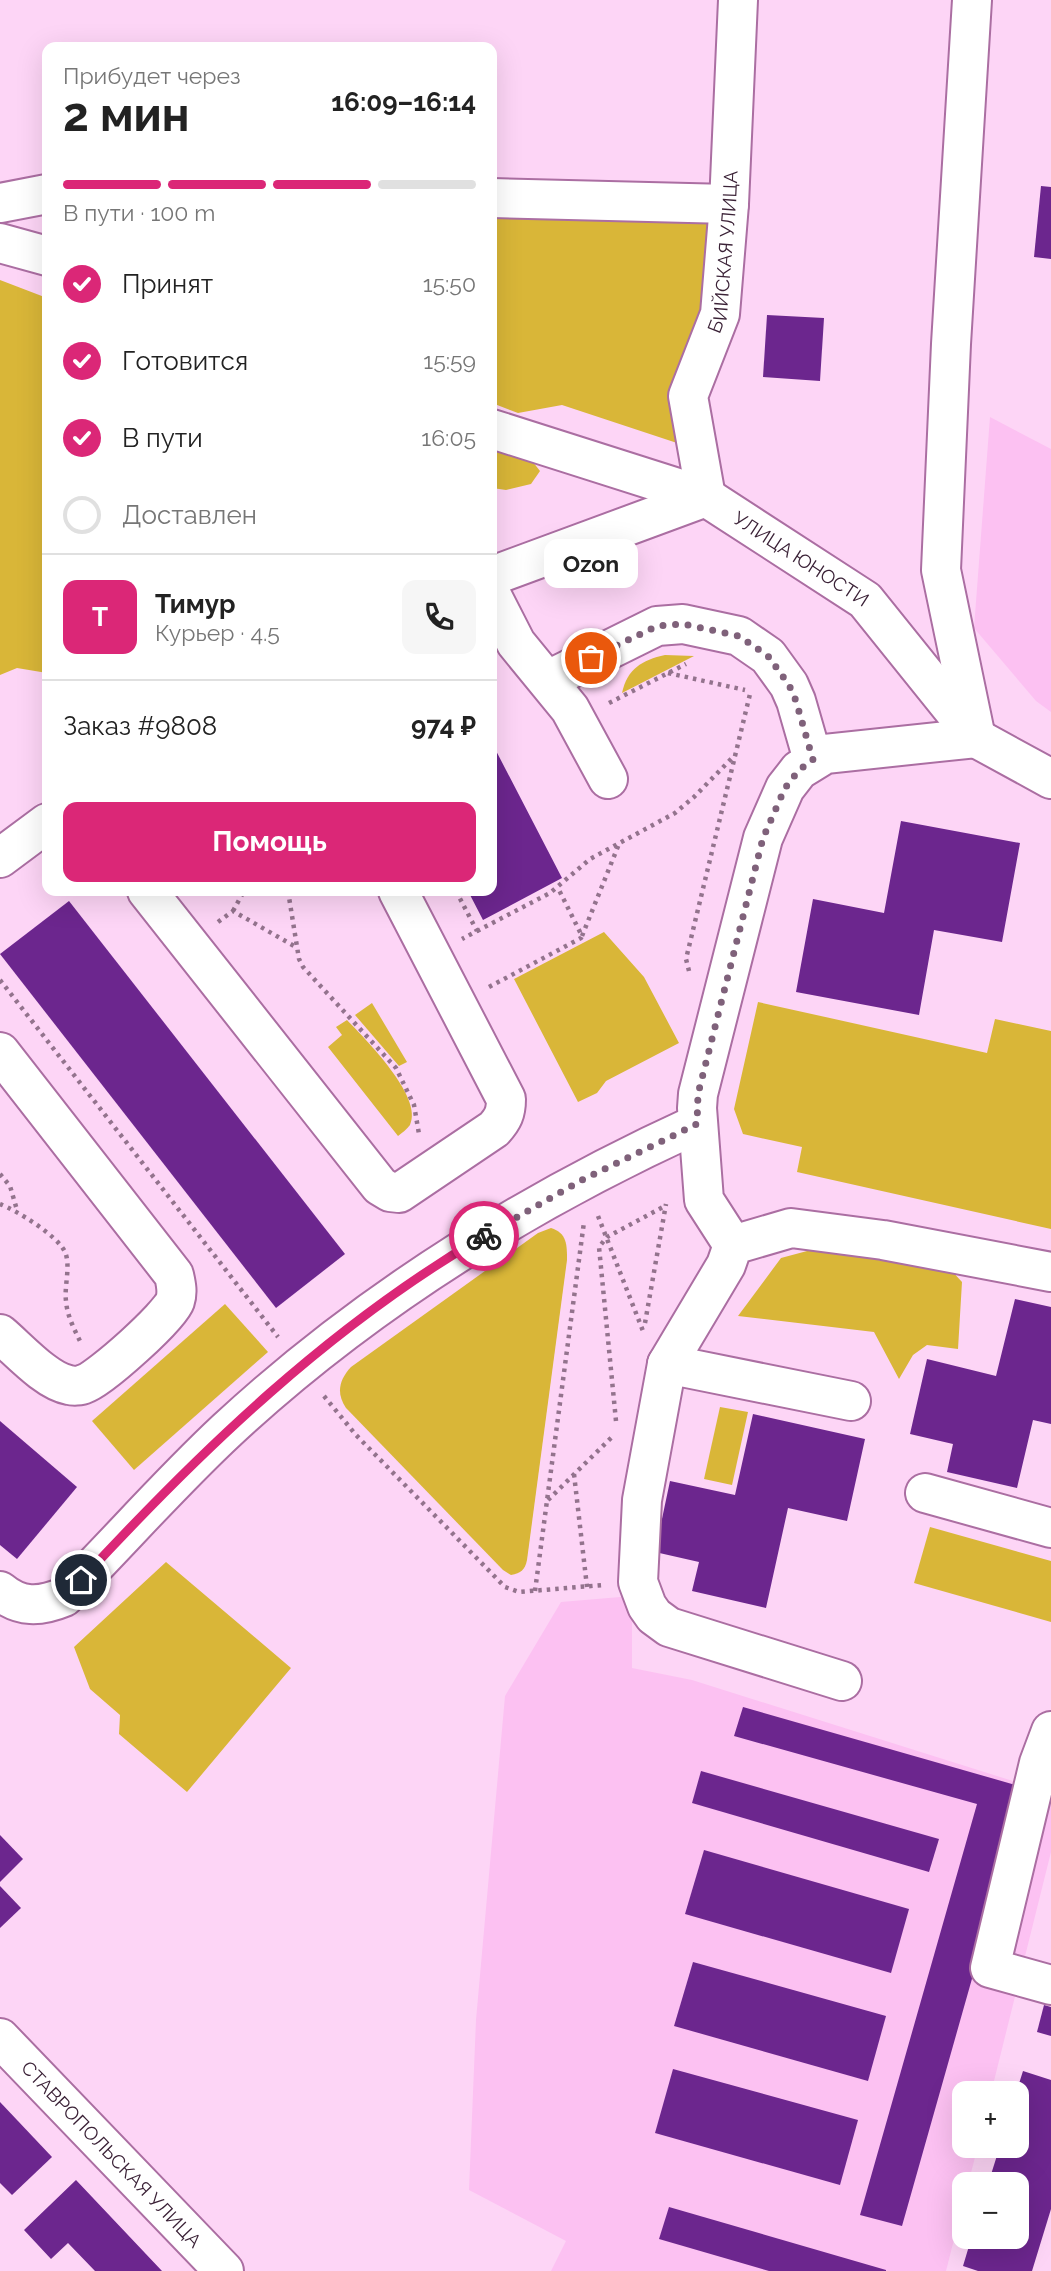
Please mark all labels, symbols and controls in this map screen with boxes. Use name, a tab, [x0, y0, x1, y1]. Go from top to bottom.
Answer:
text: Прибудет через	[63, 62, 241, 89]
text: 16:09–16:14	[331, 87, 476, 117]
text: 2 мин	[63, 88, 190, 142]
street label: БИЙСКАЯ УЛИЦА	[703, 170, 741, 336]
text: В пути · 100 m	[63, 199, 215, 226]
icon: check	[63, 265, 101, 303]
text: Принят	[122, 269, 213, 299]
text: 15:50	[423, 270, 476, 297]
icon: check	[63, 342, 101, 380]
text: Готовится	[122, 346, 248, 376]
text: 15:59	[423, 347, 476, 374]
icon: check	[63, 419, 101, 457]
text: В пути	[122, 423, 203, 453]
text: 16:05	[421, 424, 476, 451]
text: Доставлен	[122, 500, 257, 530]
street label: УЛИЦА ЮНОСТИ	[729, 507, 873, 611]
callout: Ozon	[544, 539, 638, 588]
text: Ozon	[563, 550, 619, 577]
button: phone	[402, 580, 476, 654]
text: Тимур	[155, 589, 235, 619]
text: Т	[92, 602, 108, 632]
text: Курьер · 4.5	[155, 619, 280, 646]
pin	[561, 628, 621, 688]
icon: bag	[572, 639, 610, 677]
text: Заказ #9808	[63, 711, 217, 741]
text: 974 ₽	[411, 711, 476, 741]
button: Помощь	[63, 802, 476, 882]
courier	[449, 1201, 519, 1271]
icon: bike	[465, 1217, 503, 1255]
pin	[51, 1550, 111, 1610]
icon: home	[62, 1561, 100, 1599]
street label: СТАВРОПОЛЬСКАЯ УЛИЦА	[17, 2056, 206, 2252]
map controls	[952, 2081, 1029, 2249]
button: +	[952, 2081, 1029, 2158]
button: −	[952, 2172, 1029, 2249]

